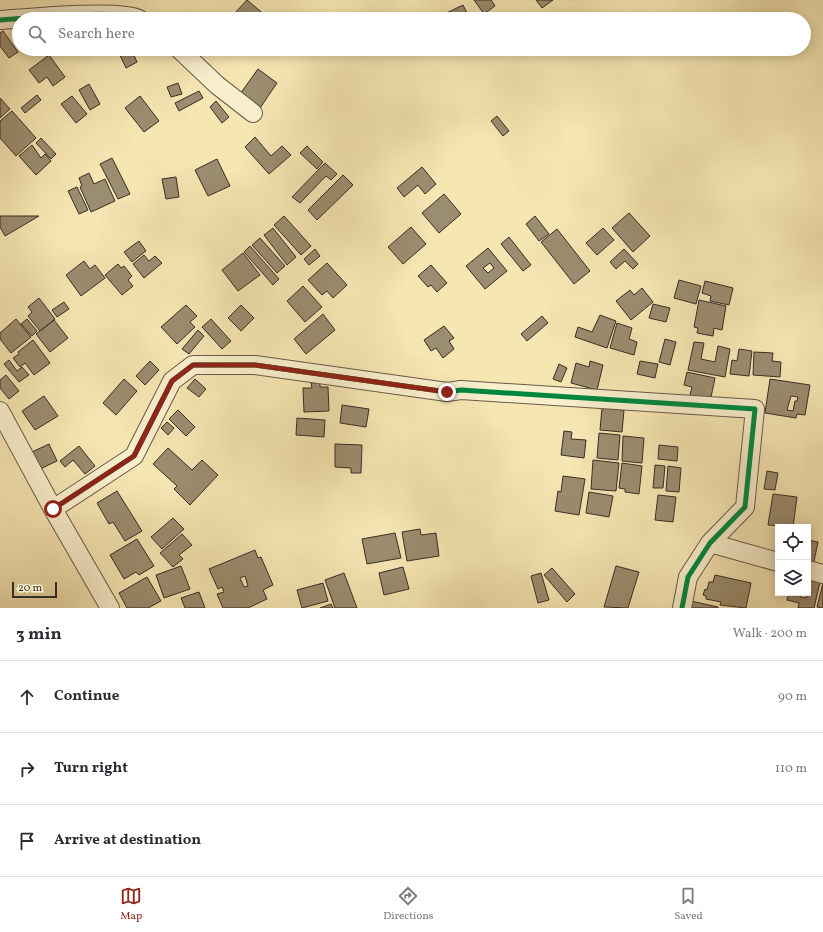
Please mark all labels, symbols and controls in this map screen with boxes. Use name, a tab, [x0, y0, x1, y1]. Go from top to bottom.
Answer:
search box	[12, 12, 811, 56]
icon: search	[26, 23, 48, 45]
text: Search here	[58, 24, 135, 45]
route end	[438, 383, 456, 401]
route start	[44, 500, 62, 518]
map controls	[775, 524, 811, 596]
button: locate	[775, 524, 811, 560]
button: layers	[775, 560, 811, 596]
scale bar	[12, 580, 57, 599]
text: 20 m	[18, 581, 42, 596]
text: 3 min	[16, 623, 62, 646]
text: Walk · 200 m	[733, 625, 807, 643]
icon: ahead	[16, 686, 38, 708]
text: Continue	[54, 686, 119, 707]
text: 90 m	[778, 688, 807, 706]
icon: right	[16, 758, 38, 780]
text: Turn right	[54, 758, 128, 779]
text: 110 m	[775, 760, 807, 778]
icon: arrive	[16, 830, 38, 852]
text: Arrive at destination	[54, 830, 201, 851]
tab: Map	[120, 885, 142, 924]
tab: Directions	[383, 885, 434, 924]
tab: Saved	[674, 885, 703, 924]

